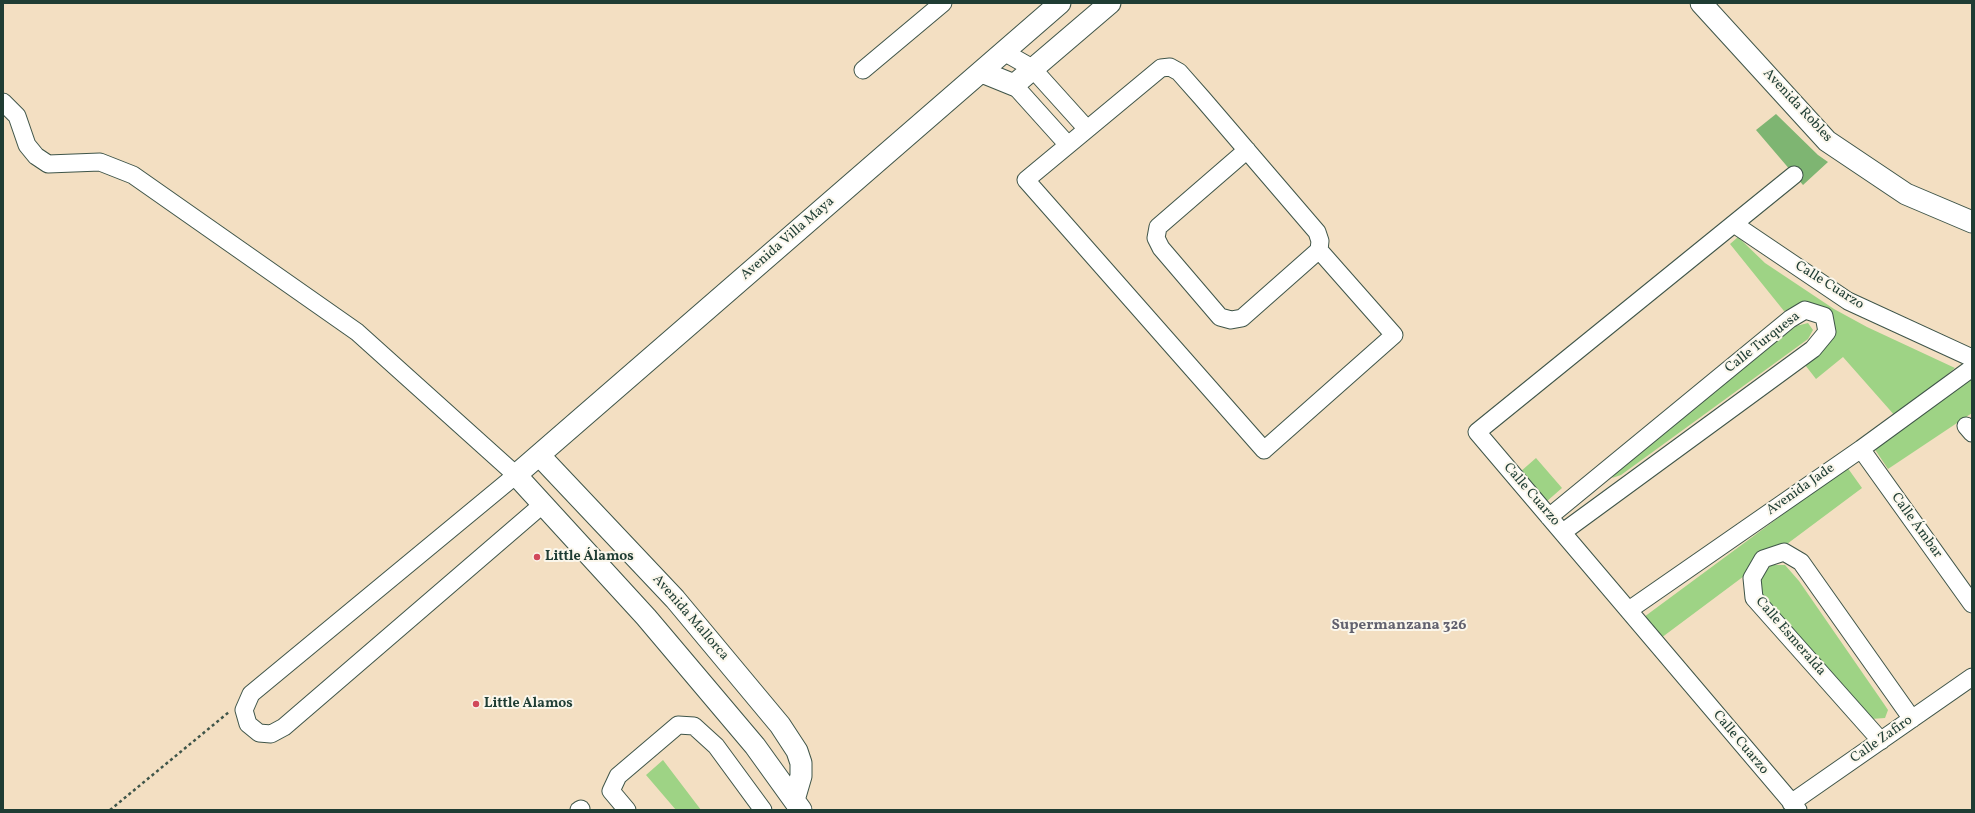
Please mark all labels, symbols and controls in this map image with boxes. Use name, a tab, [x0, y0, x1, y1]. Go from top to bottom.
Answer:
street label: Avenida Robles	[1759, 66, 1835, 146]
street label: Avenida Villa Maya	[738, 194, 838, 284]
street label: Calle Cuarzo	[1791, 258, 1867, 314]
street label: Calle Turquesa	[1722, 309, 1804, 377]
street label: Calle Cuarzo	[1499, 460, 1563, 530]
street label: Avenida Jade	[1764, 460, 1838, 520]
street label: Calle Ámbar	[1887, 490, 1945, 562]
place label: Little Álamos	[545, 549, 634, 565]
marker: Little Álamos	[532, 552, 542, 562]
street label: Avenida Mallorca	[648, 572, 732, 664]
street label: Calle Esmeralda	[1751, 594, 1829, 680]
district label: Supermanzana 326	[1332, 617, 1466, 635]
place label: Little Alamos	[484, 696, 573, 712]
marker: Little Alamos	[471, 699, 481, 709]
street label: Calle Cuarzo	[1708, 708, 1772, 778]
street label: Calle Zafiro	[1848, 713, 1916, 767]

